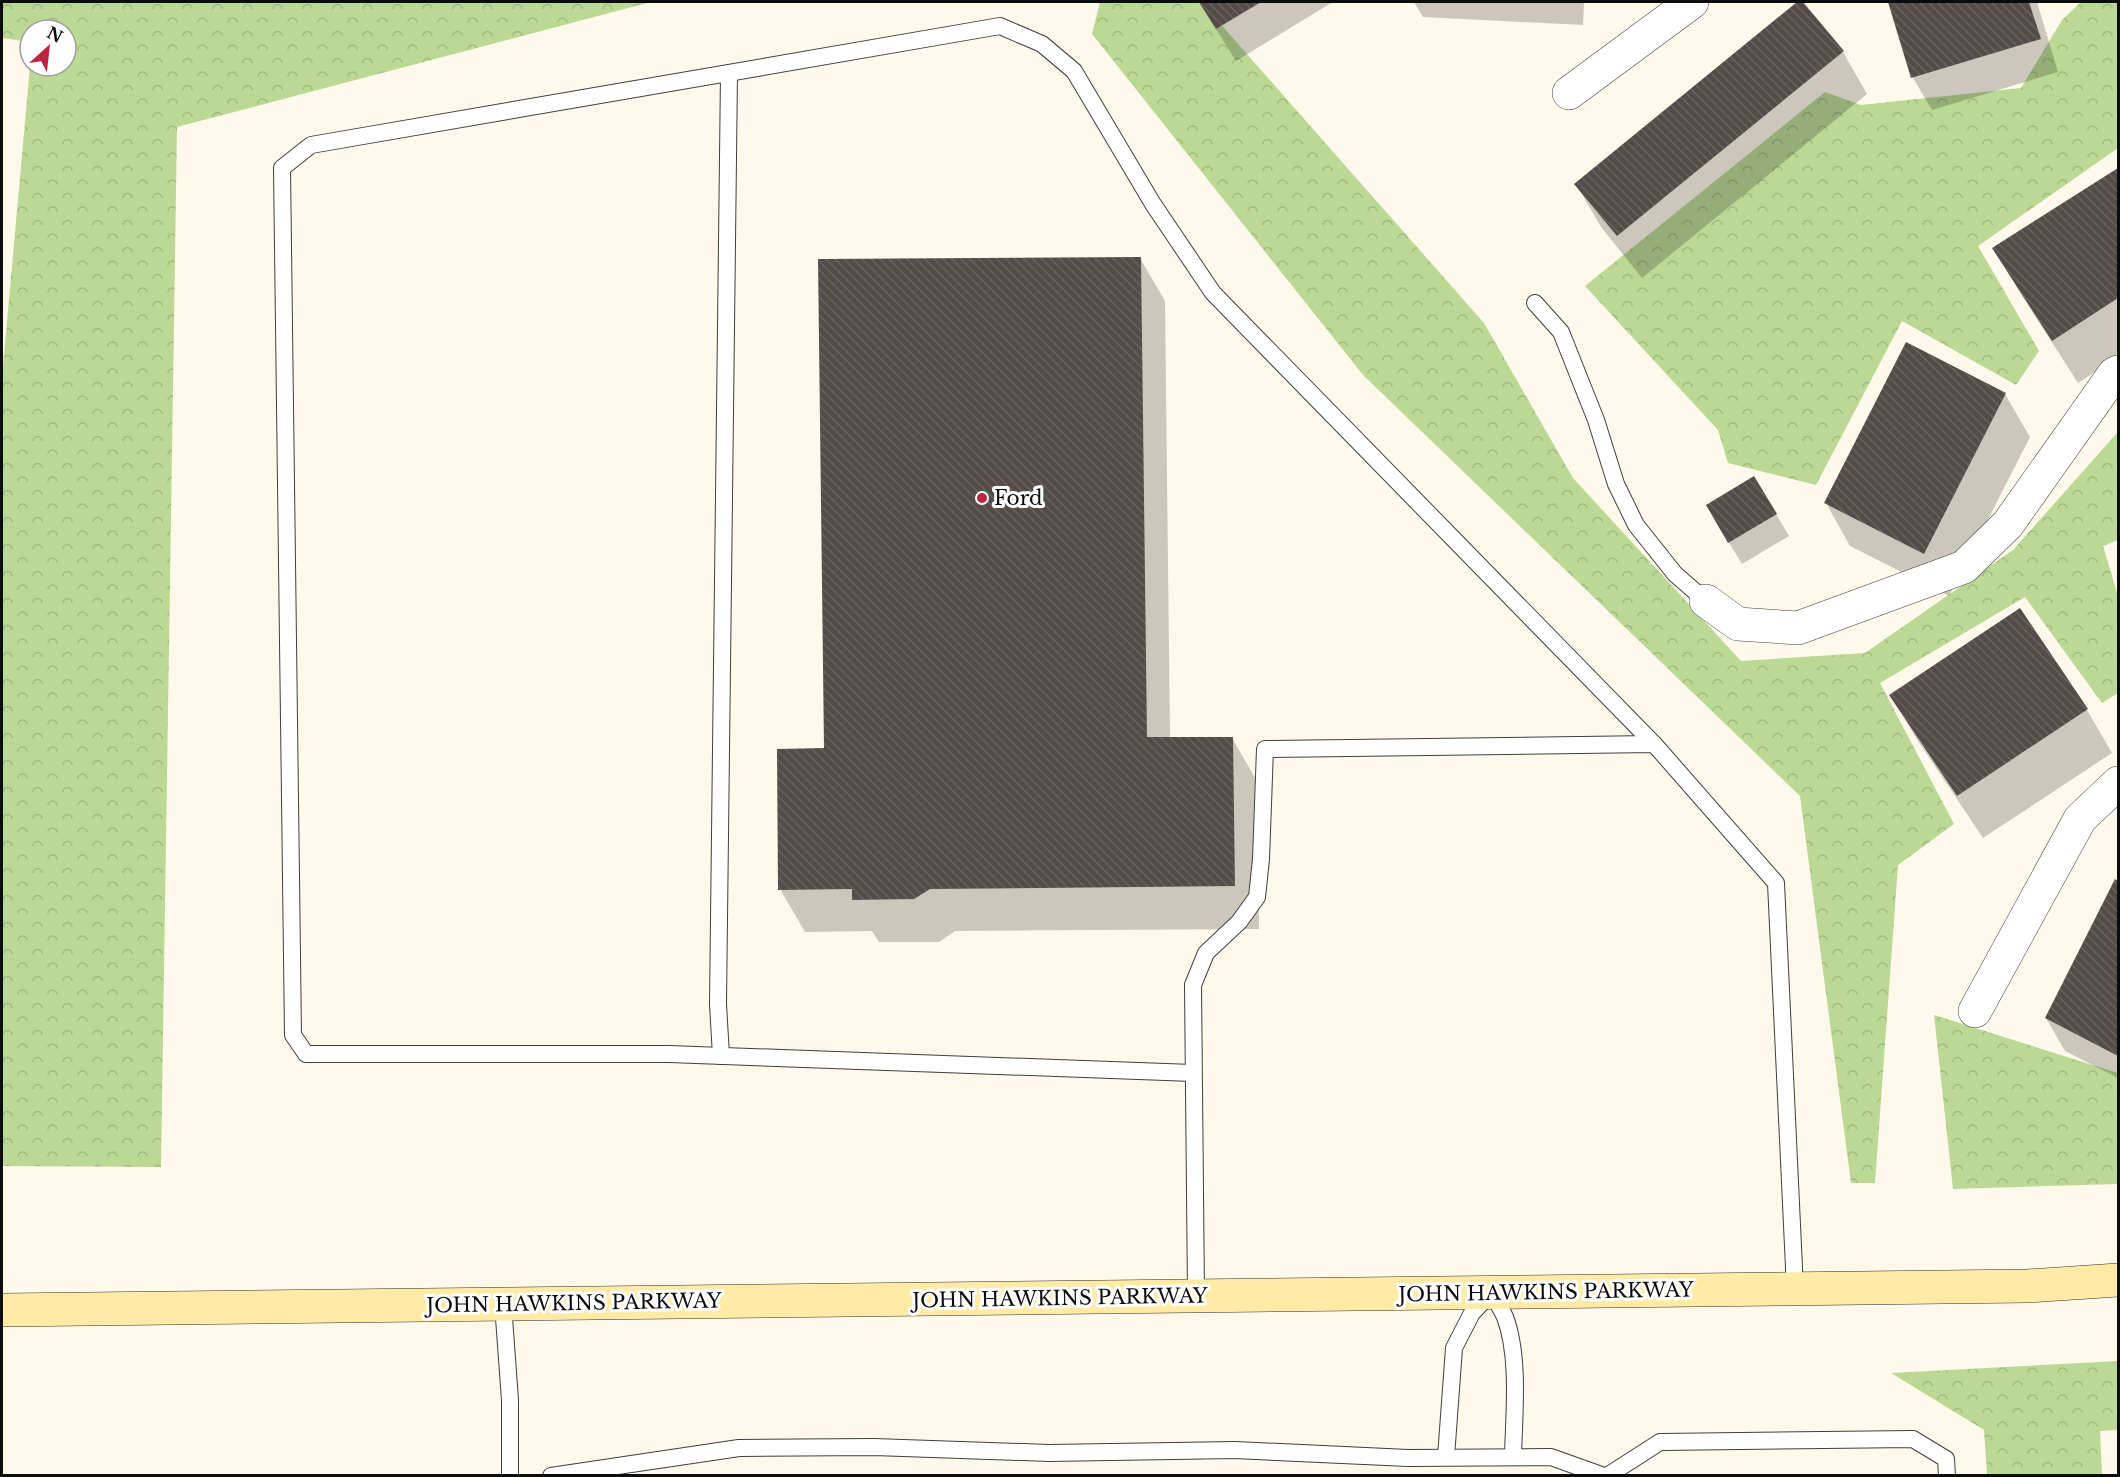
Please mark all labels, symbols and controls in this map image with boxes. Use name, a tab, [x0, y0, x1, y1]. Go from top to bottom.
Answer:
north arrow	[18, 18, 78, 78]
text: N	[44, 22, 66, 47]
place label: Ford	[994, 486, 1043, 510]
marker: Ford	[975, 491, 989, 505]
street label: JOHN HAWKINS PARKWAY	[1395, 1277, 1694, 1307]
street label: JOHN HAWKINS PARKWAY	[909, 1283, 1208, 1313]
street label: JOHN HAWKINS PARKWAY	[423, 1288, 722, 1318]

